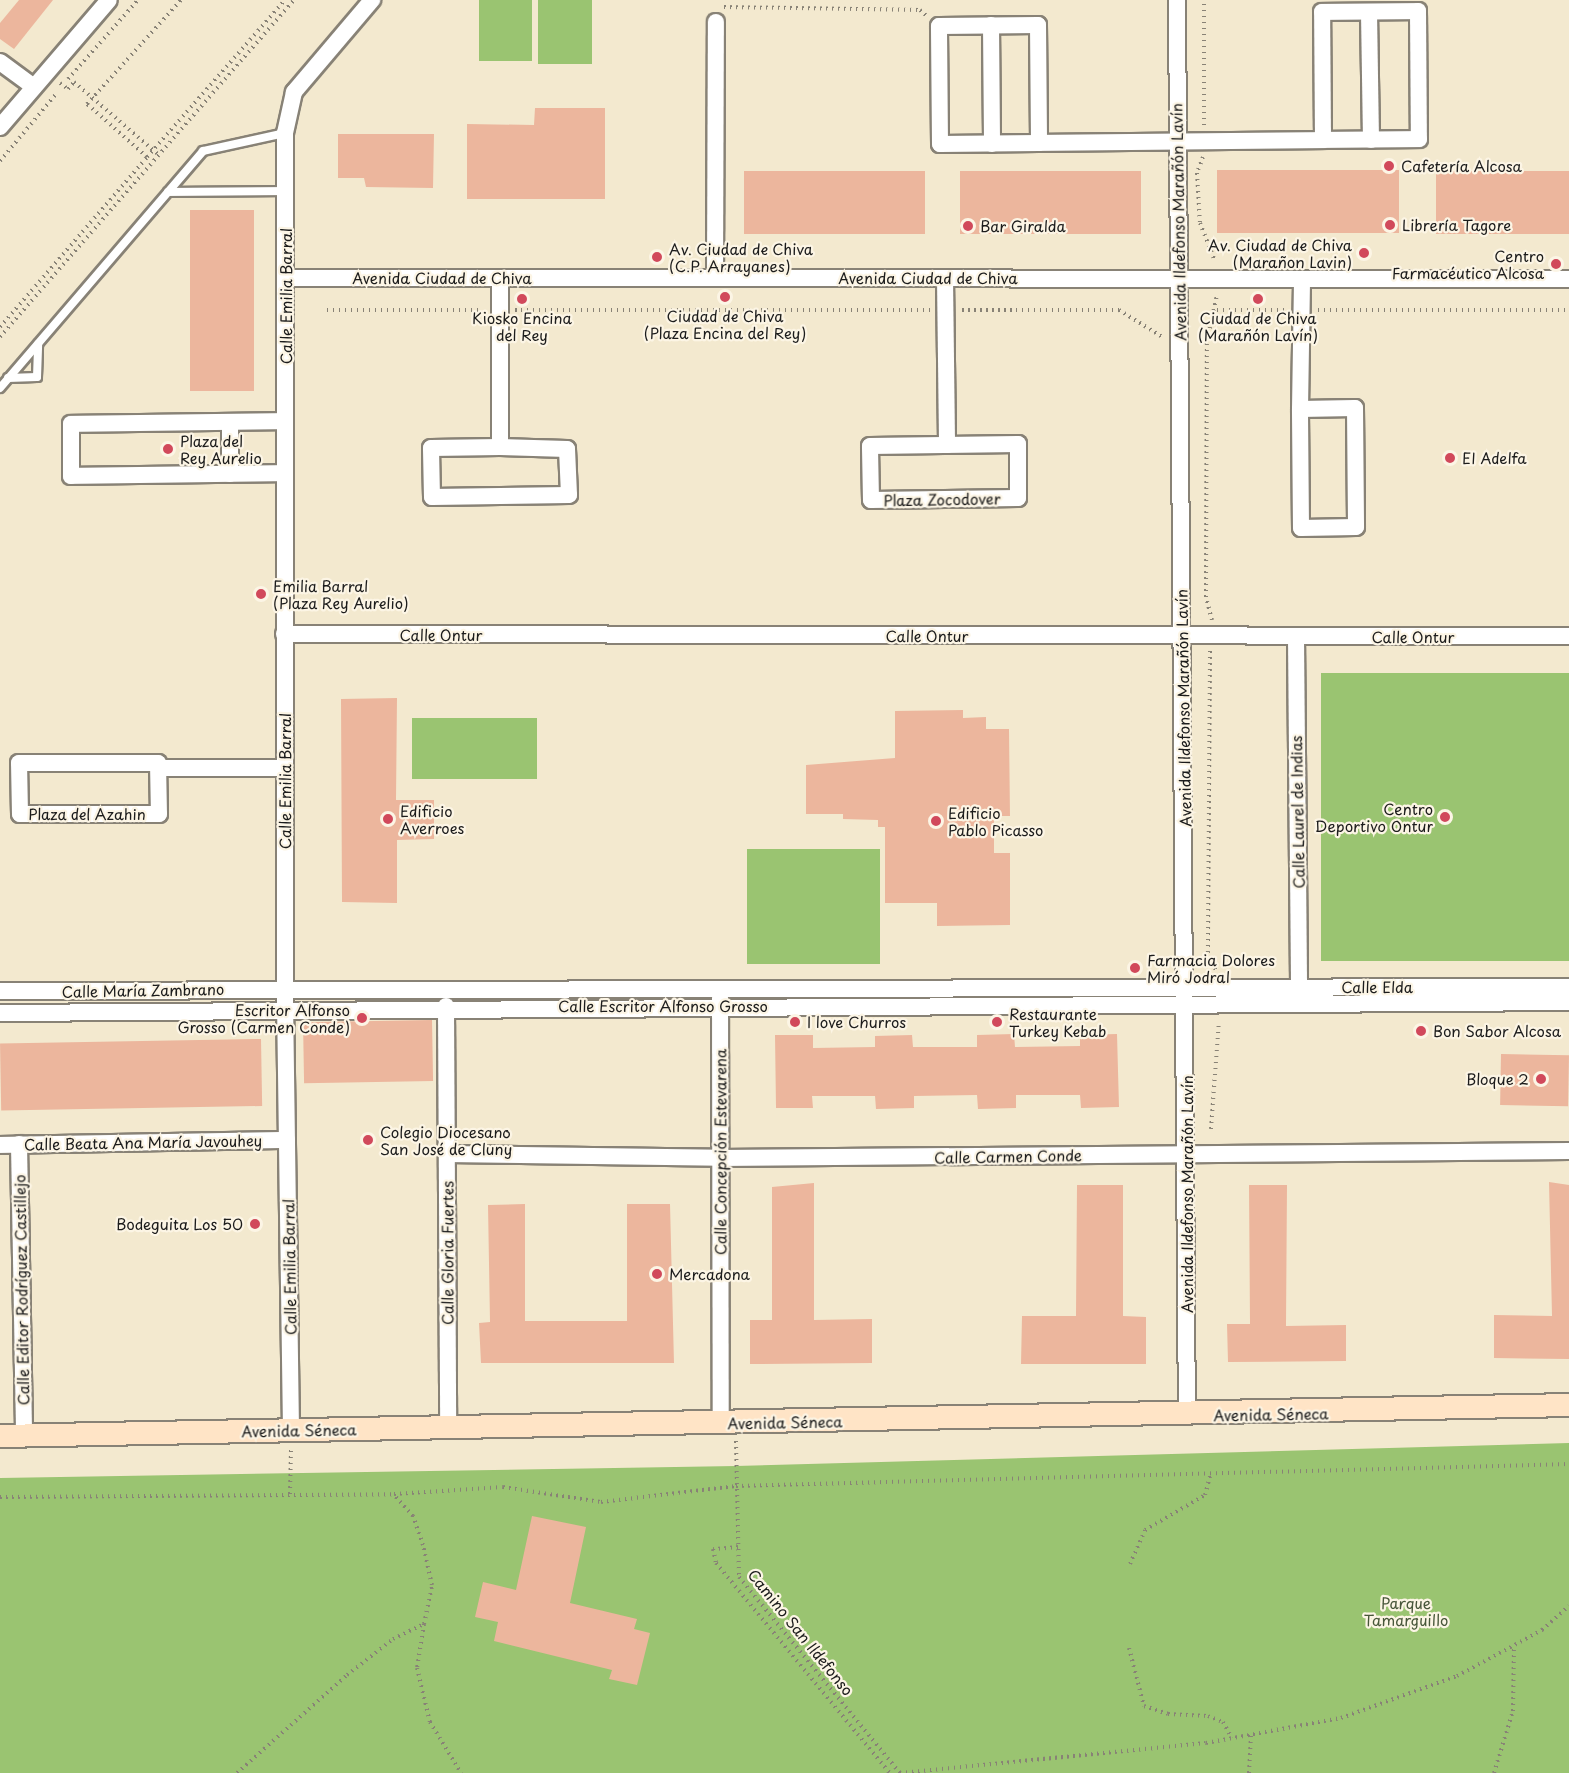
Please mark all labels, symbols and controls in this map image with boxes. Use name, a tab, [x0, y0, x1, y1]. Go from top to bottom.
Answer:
street label: Avenida Ildefonso Marañón Lavín	[1167, 103, 1189, 341]
place label: Cafetería Alcosa	[1401, 157, 1522, 175]
marker: Cafetería Alcosa	[1382, 159, 1396, 173]
place label: Librería Tagore	[1402, 216, 1512, 234]
place label: Bar Giralda	[980, 217, 1065, 235]
marker: Librería Tagore	[1383, 218, 1397, 232]
marker: Bar Giralda	[961, 219, 975, 233]
street label: Calle Emilia Barral	[277, 228, 295, 364]
place label: Av. Ciudad de Chiva (Marañon Lavin)	[1206, 235, 1352, 270]
place label: Av. Ciudad de Chiva (C.P. Arrayanes)	[669, 239, 815, 274]
marker: Av. Ciudad de Chiva (Marañon Lavin)	[1357, 246, 1371, 260]
place label: Centro Farmacéutico Alcosa	[1391, 246, 1544, 281]
marker: Av. Ciudad de Chiva (C.P. Arrayanes)	[650, 250, 664, 264]
marker: Centro Farmacéutico Alcosa	[1549, 257, 1563, 271]
street label: Avenida Ciudad de Chiva	[351, 269, 533, 287]
street label: Avenida Ciudad de Chiva	[837, 269, 1019, 287]
marker: Ciudad de Chiva (Plaza Encina del Rey)	[718, 290, 732, 304]
marker: Kiosko Encina del Rey	[515, 292, 529, 306]
marker: Ciudad de Chiva (Marañón Lavín)	[1251, 292, 1265, 306]
place label: Ciudad de Chiva (Plaza Encina del Rey)	[644, 306, 806, 341]
place label: Kiosko Encina del Rey	[471, 308, 573, 343]
place label: Ciudad de Chiva (Marañón Lavín)	[1198, 308, 1318, 343]
place label: Plaza del Rey Aurelio	[180, 431, 262, 466]
marker: Plaza del Rey Aurelio	[161, 442, 175, 456]
place label: EI Adelfa	[1462, 449, 1528, 467]
marker: EI Adelfa	[1443, 451, 1457, 465]
street label: Plaza Zocodover	[884, 489, 1000, 509]
place label: Emilia Barral (Plaza Rey Aurelio)	[273, 576, 410, 611]
marker: Emilia Barral (Plaza Rey Aurelio)	[254, 587, 268, 601]
street label: Avenida Ildefonso Marañón Lavín	[1172, 589, 1194, 827]
street label: Calle Ontur	[399, 626, 483, 644]
street label: Calle Ontur	[885, 627, 969, 645]
street label: Calle Ontur	[1371, 628, 1455, 646]
street label: Calle Emilia Barral	[276, 713, 294, 849]
street label: Calle Laurel de Indias	[1287, 735, 1307, 889]
place label: Centro Deportivo Ontur	[1314, 799, 1433, 834]
place label: Edificio Averroes	[400, 801, 464, 836]
place label: Edificio Pablo Picasso	[948, 803, 1043, 838]
street label: Plaza del Azahin	[27, 805, 147, 823]
marker: Centro Deportivo Ontur	[1438, 810, 1452, 824]
marker: Edificio Averroes	[381, 812, 395, 826]
marker: Edificio Pablo Picasso	[929, 814, 943, 828]
place label: Farmacia Dolores Miró Jodral	[1147, 950, 1275, 985]
marker: Farmacia Dolores Miró Jodral	[1128, 961, 1142, 975]
street label: Calle Elda	[1341, 978, 1413, 996]
street label: Calle María Zambrano	[61, 980, 225, 1000]
street label: Calle Escritor Alfonso Grosso	[558, 997, 768, 1015]
place label: Escritor Alfonso Grosso (Carmen Conde)	[176, 1000, 350, 1035]
place label: Restaurante Turkey Kebab	[1009, 1004, 1106, 1039]
marker: Escritor Alfonso Grosso (Carmen Conde)	[355, 1011, 369, 1025]
place label: I love Churros	[807, 1013, 906, 1031]
marker: I love Churros	[788, 1015, 802, 1029]
marker: Restaurante Turkey Kebab	[990, 1015, 1004, 1029]
place label: Bon Sabor Alcosa	[1433, 1022, 1561, 1040]
marker: Bon Sabor Alcosa	[1414, 1024, 1428, 1038]
street label: Calle Concepción Estevarena	[711, 1048, 729, 1256]
place label: Bloque 2	[1466, 1070, 1529, 1088]
marker: Bloque 2	[1534, 1072, 1548, 1086]
street label: Avenida Ildefonso Marañón Lavín	[1178, 1075, 1196, 1313]
place label: Colegio Diocesano San José de Cluny	[380, 1122, 512, 1157]
street label: Calle Beata Ana María Javouhey	[24, 1131, 262, 1153]
marker: Colegio Diocesano San José de Cluny	[361, 1133, 375, 1147]
street label: Calle Carmen Conde	[933, 1146, 1083, 1166]
street label: Calle Editor Rodríguez Castillejo	[10, 1175, 32, 1405]
street label: Calle Gloria Fuertes	[438, 1181, 456, 1325]
street label: Calle Emilia Barral	[279, 1198, 299, 1336]
place label: Bodeguita Los 50	[116, 1215, 243, 1233]
marker: Bodeguita Los 50	[248, 1217, 262, 1231]
place label: Mercadona	[669, 1265, 750, 1283]
marker: Mercadona	[650, 1267, 664, 1281]
street label: Avenida Séneca	[1214, 1404, 1328, 1424]
street label: Avenida Séneca	[728, 1412, 842, 1432]
street label: Avenida Séneca	[242, 1420, 356, 1440]
street label: Camino San Ildefonso	[745, 1566, 857, 1698]
park label: Parque Tamarguillo	[1364, 1593, 1448, 1628]

